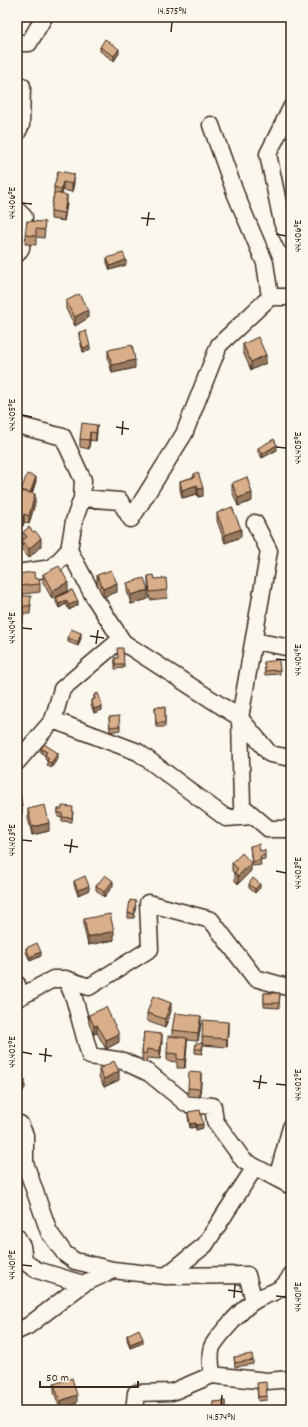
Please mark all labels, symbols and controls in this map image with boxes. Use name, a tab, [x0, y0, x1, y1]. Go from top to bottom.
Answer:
text: 14.575°N	[157, 5, 187, 19]
text: 44.406°E	[6, 186, 20, 219]
text: 44.406°E	[292, 219, 306, 252]
text: 44.405°E	[6, 399, 20, 431]
text: 44.405°E	[292, 432, 306, 464]
text: 44.404°E	[6, 612, 20, 644]
text: 44.404°E	[292, 644, 306, 676]
text: 44.403°E	[6, 824, 20, 856]
text: 44.403°E	[292, 857, 306, 889]
text: 44.402°E	[6, 1036, 20, 1068]
text: 44.402°E	[292, 1069, 306, 1101]
text: 44.401°E	[6, 1250, 20, 1280]
text: 44.401°E	[292, 1282, 306, 1312]
scale bar	[40, 1363, 138, 1389]
text: 50 m	[46, 1370, 69, 1387]
text: 14.574°N	[207, 1411, 235, 1425]

